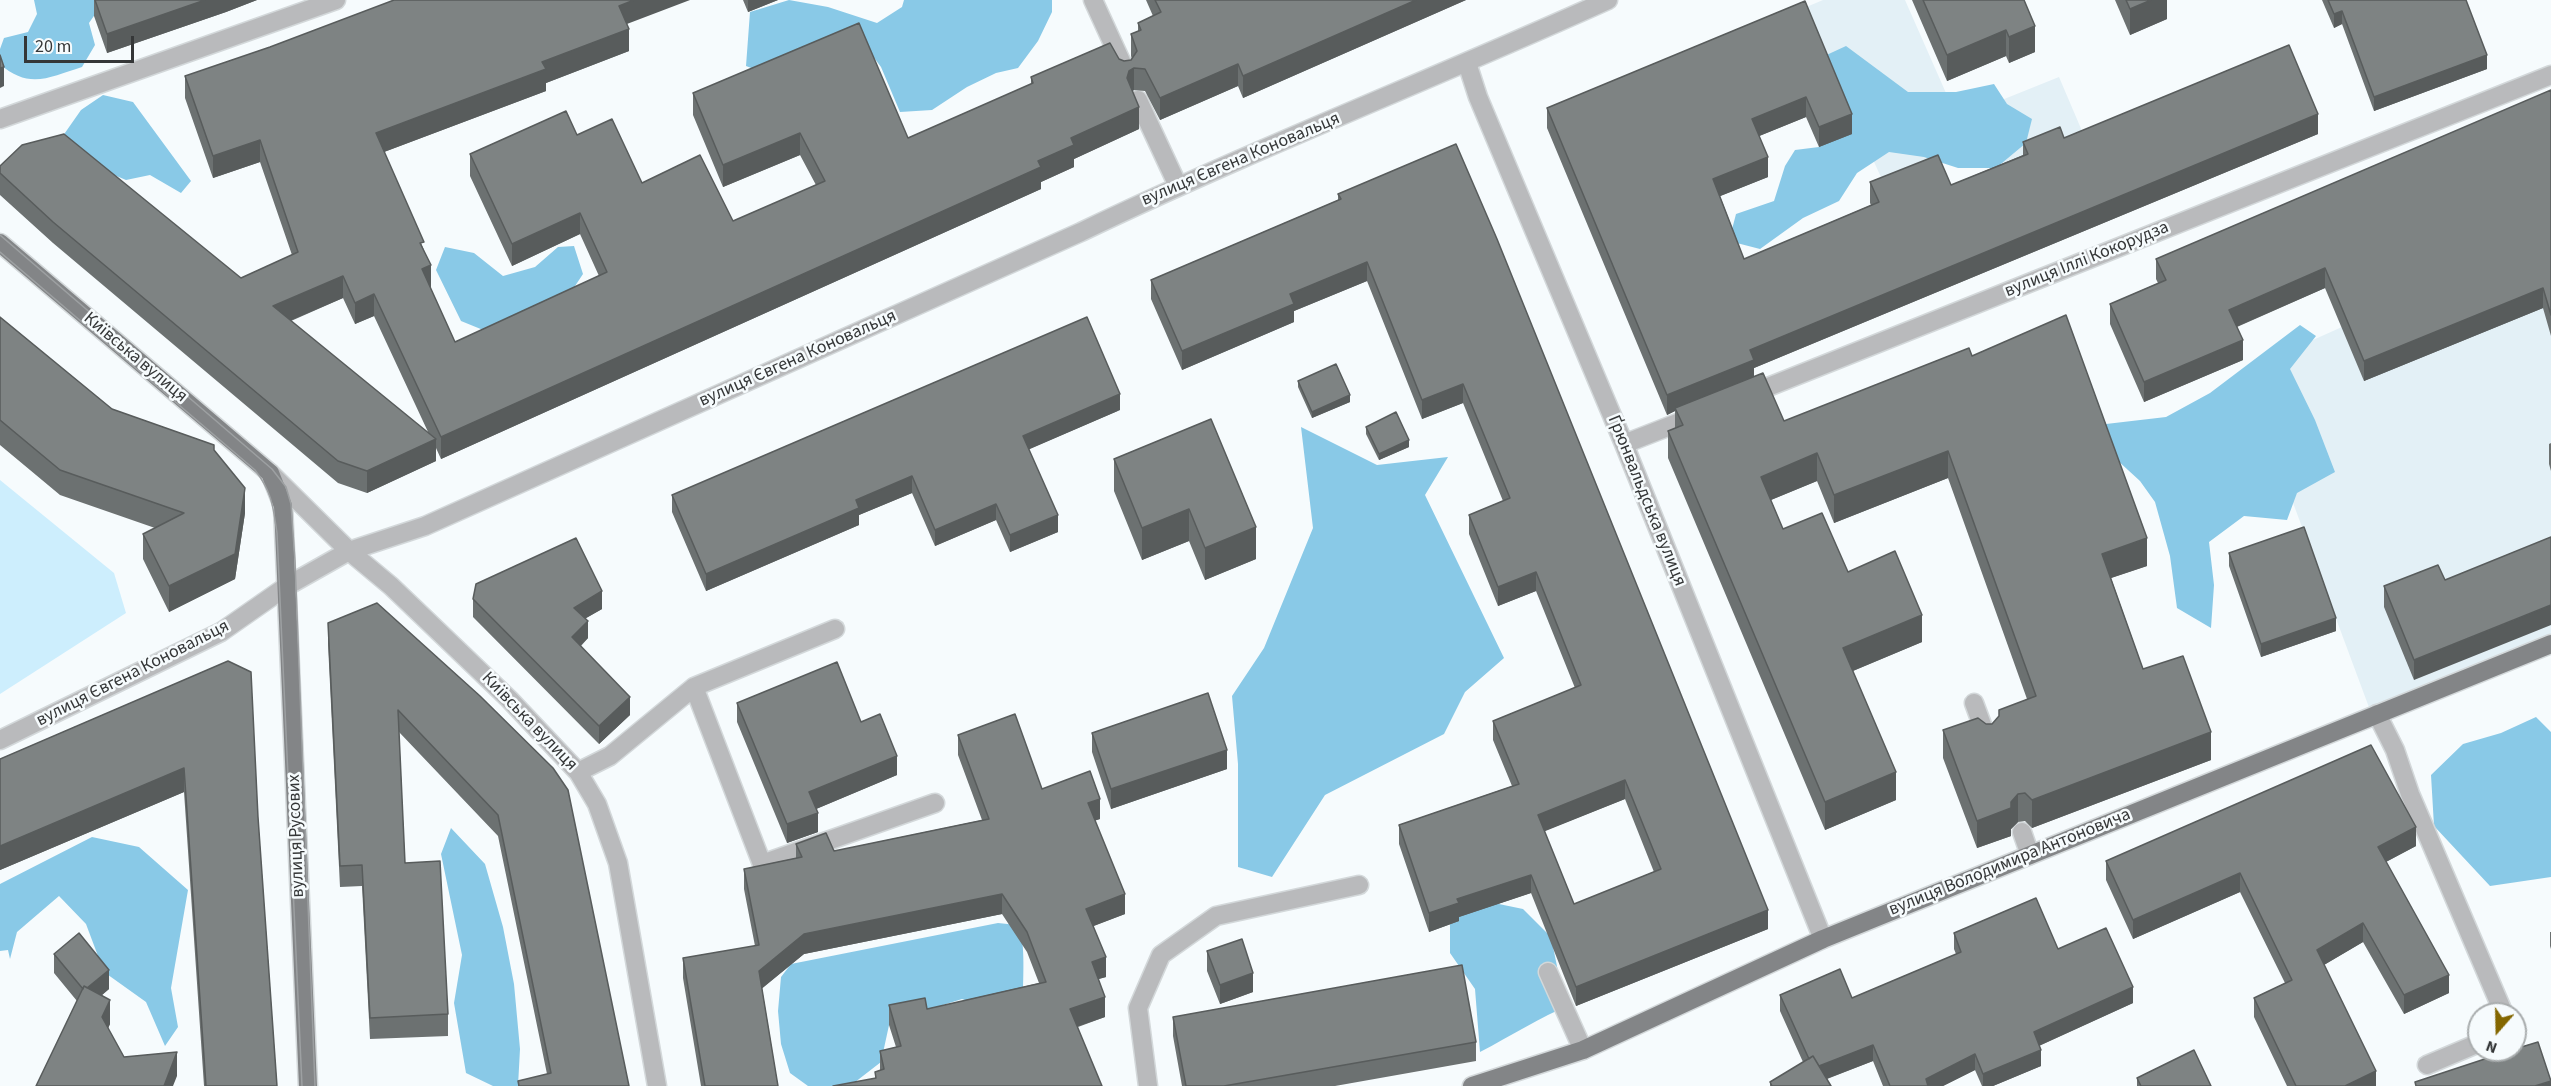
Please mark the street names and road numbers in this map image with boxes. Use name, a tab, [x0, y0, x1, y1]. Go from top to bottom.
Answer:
street label: вулиця Євгена Коновальця	[1138, 108, 1344, 212]
street label: вулиця Іллі Кокорудза	[2002, 217, 2172, 303]
street label: вулиця Євгена Коновальця	[696, 306, 900, 412]
street label: Київська вулиця	[79, 308, 191, 408]
street label: Ґрюнвальдська вулиця	[1602, 412, 1690, 590]
street label: вулиця Євгена Коновальця	[33, 616, 233, 732]
street label: Київська вулиця	[476, 668, 582, 776]
street label: вулиця Русових	[284, 774, 310, 898]
street label: вулиця Володимира Антоновича	[1886, 805, 2134, 921]

